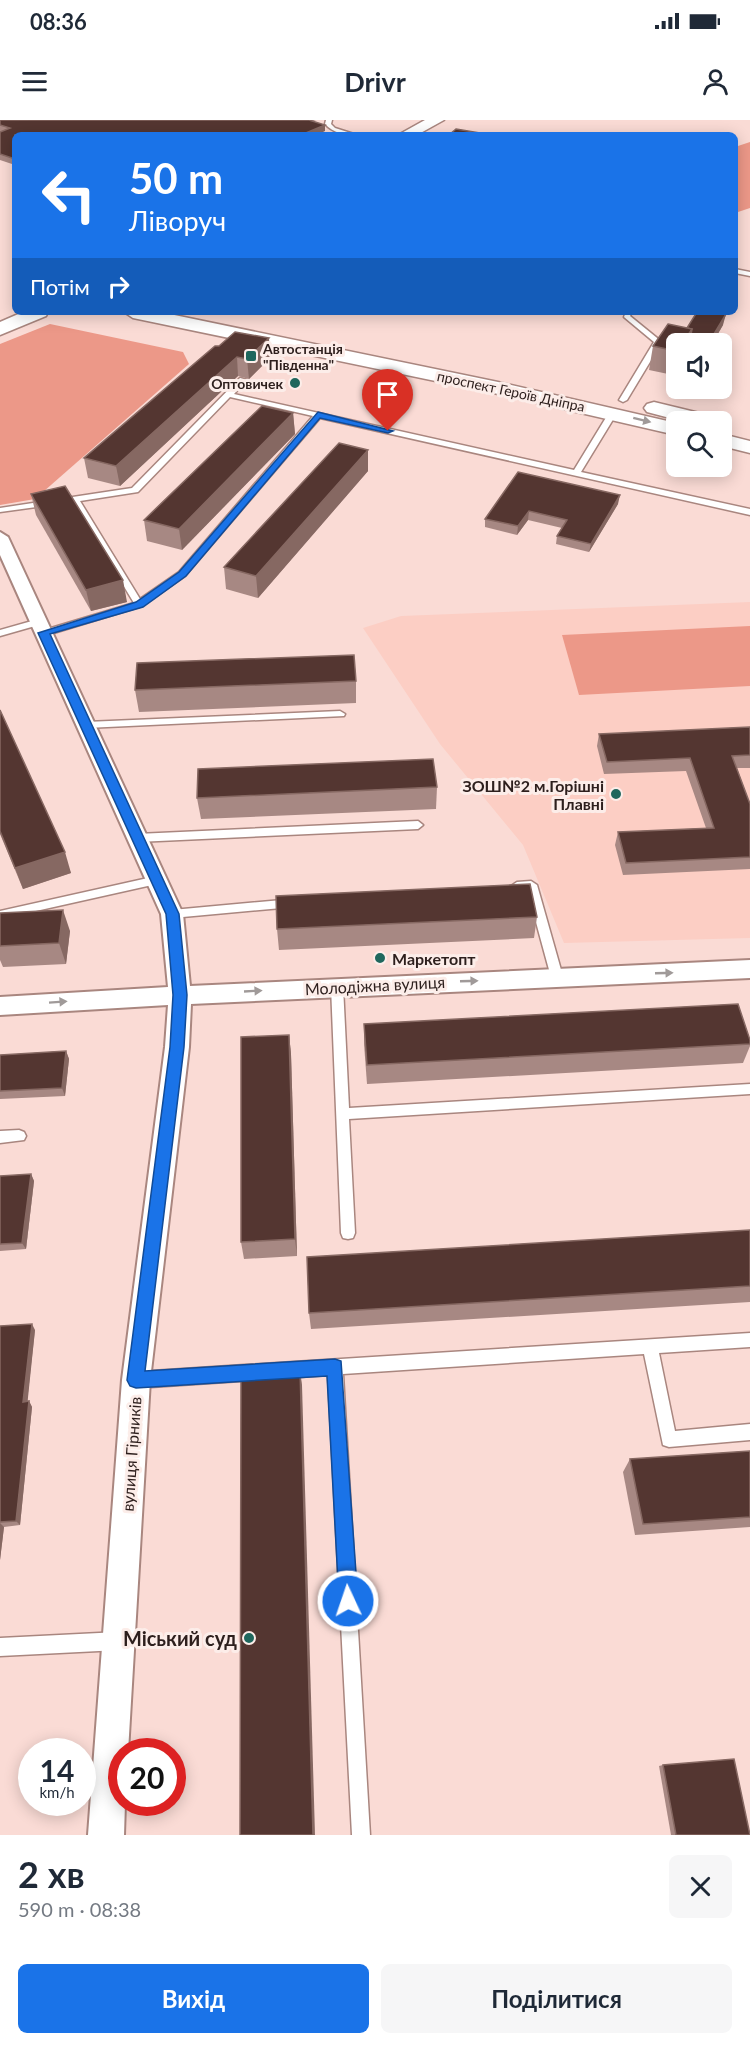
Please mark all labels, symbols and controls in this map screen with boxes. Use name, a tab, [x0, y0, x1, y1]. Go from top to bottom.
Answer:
text: 08:36	[30, 8, 87, 35]
icon: menu	[18, 65, 51, 98]
text: Drivr	[344, 65, 406, 98]
icon: person	[699, 65, 732, 98]
text: 50 m	[129, 153, 223, 203]
icon: left	[30, 156, 108, 234]
text: Ліворуч	[129, 204, 226, 237]
icon: right	[102, 270, 135, 303]
text: Потім	[30, 273, 90, 300]
map controls	[666, 333, 732, 477]
button: sound	[666, 333, 732, 399]
place label: Автостанція "Південна"	[262, 340, 343, 373]
marker: Автостанція "Південна"	[244, 349, 258, 363]
street label: проспект Героїв Дніпра	[436, 367, 586, 415]
pin	[362, 369, 413, 431]
place label: Оптовичек	[211, 375, 283, 392]
marker: Оптовичек	[288, 376, 302, 390]
icon: arrive	[371, 378, 404, 411]
button: search	[666, 411, 732, 477]
one-way arrow	[632, 416, 651, 426]
place label: ЗОШ№2 м.Горішні Плавні	[462, 776, 604, 813]
marker: ЗОШ№2 м.Горішні Плавні	[609, 787, 623, 801]
place label: Маркетопт	[392, 949, 476, 968]
marker: Маркетопт	[373, 951, 387, 965]
one-way arrow	[654, 968, 673, 977]
street label: Молодіжна вулиця	[304, 972, 446, 998]
one-way arrow	[459, 976, 478, 985]
one-way arrow	[244, 986, 263, 995]
one-way arrow	[49, 998, 68, 1007]
street label: вулиця Гірників	[118, 1396, 144, 1512]
position arrow	[316, 1569, 380, 1633]
place label: Міський суд	[123, 1626, 237, 1650]
marker: Міський суд	[242, 1631, 256, 1645]
speed limit sign: 20	[108, 1738, 186, 1816]
text: 14	[40, 1752, 74, 1788]
text: km/h	[39, 1783, 75, 1801]
text: 2 хв	[18, 1852, 85, 1896]
button: close	[669, 1855, 732, 1918]
text: 590 m · 08:38	[18, 1897, 141, 1921]
button: Вихід	[18, 1964, 369, 2033]
button: Поділитися	[381, 1964, 732, 2033]

